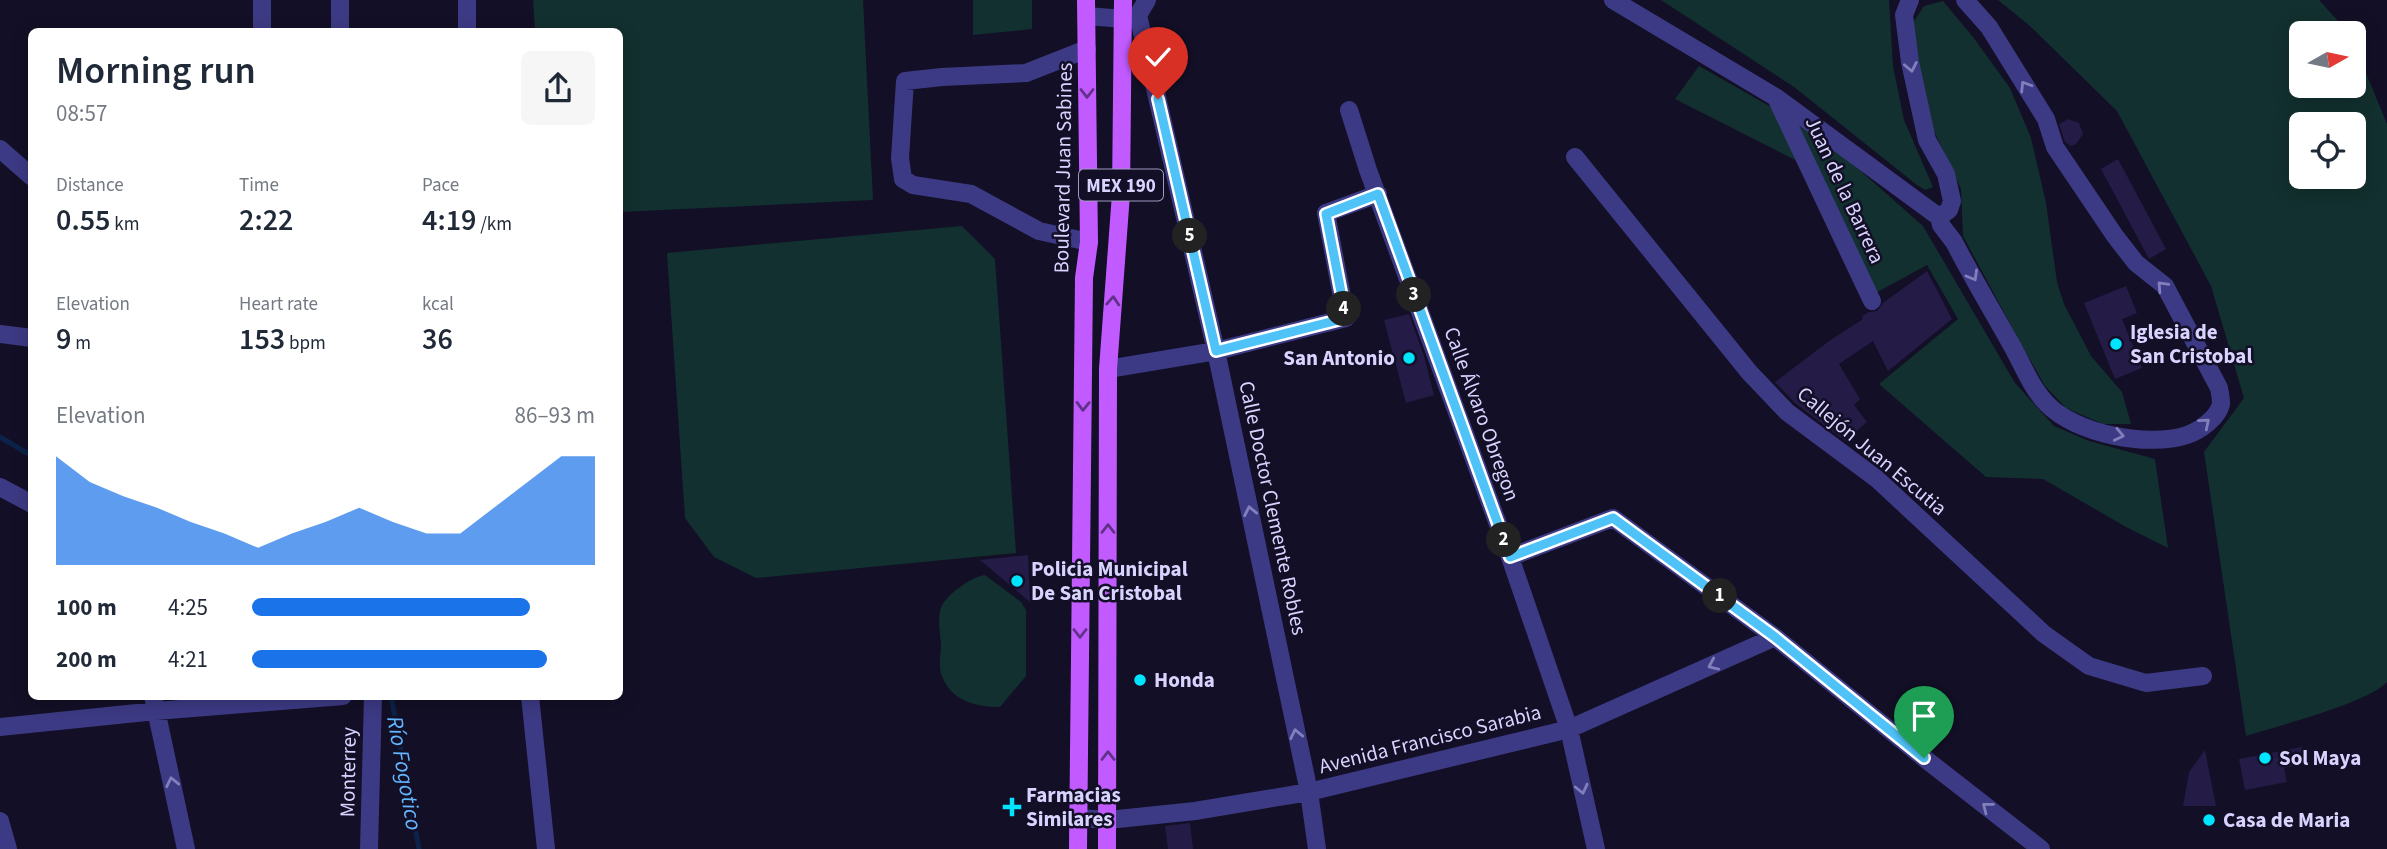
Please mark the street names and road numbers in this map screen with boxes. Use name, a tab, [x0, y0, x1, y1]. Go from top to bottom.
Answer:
street label: Boulevard Juan Sabines	[1046, 62, 1080, 274]
street label: Juan de la Barrera	[1798, 111, 1892, 269]
road number: MEX 190	[1079, 169, 1163, 200]
street label: Calle Álvaro Obregon	[1437, 323, 1527, 505]
street label: Calle Doctor Clemente Robles	[1231, 378, 1315, 638]
street label: Callejón Juan Escutia	[1791, 379, 1953, 523]
street label: Avenida Francisco Sarabia	[1316, 697, 1544, 781]
street label: Monterrey	[332, 727, 364, 817]

